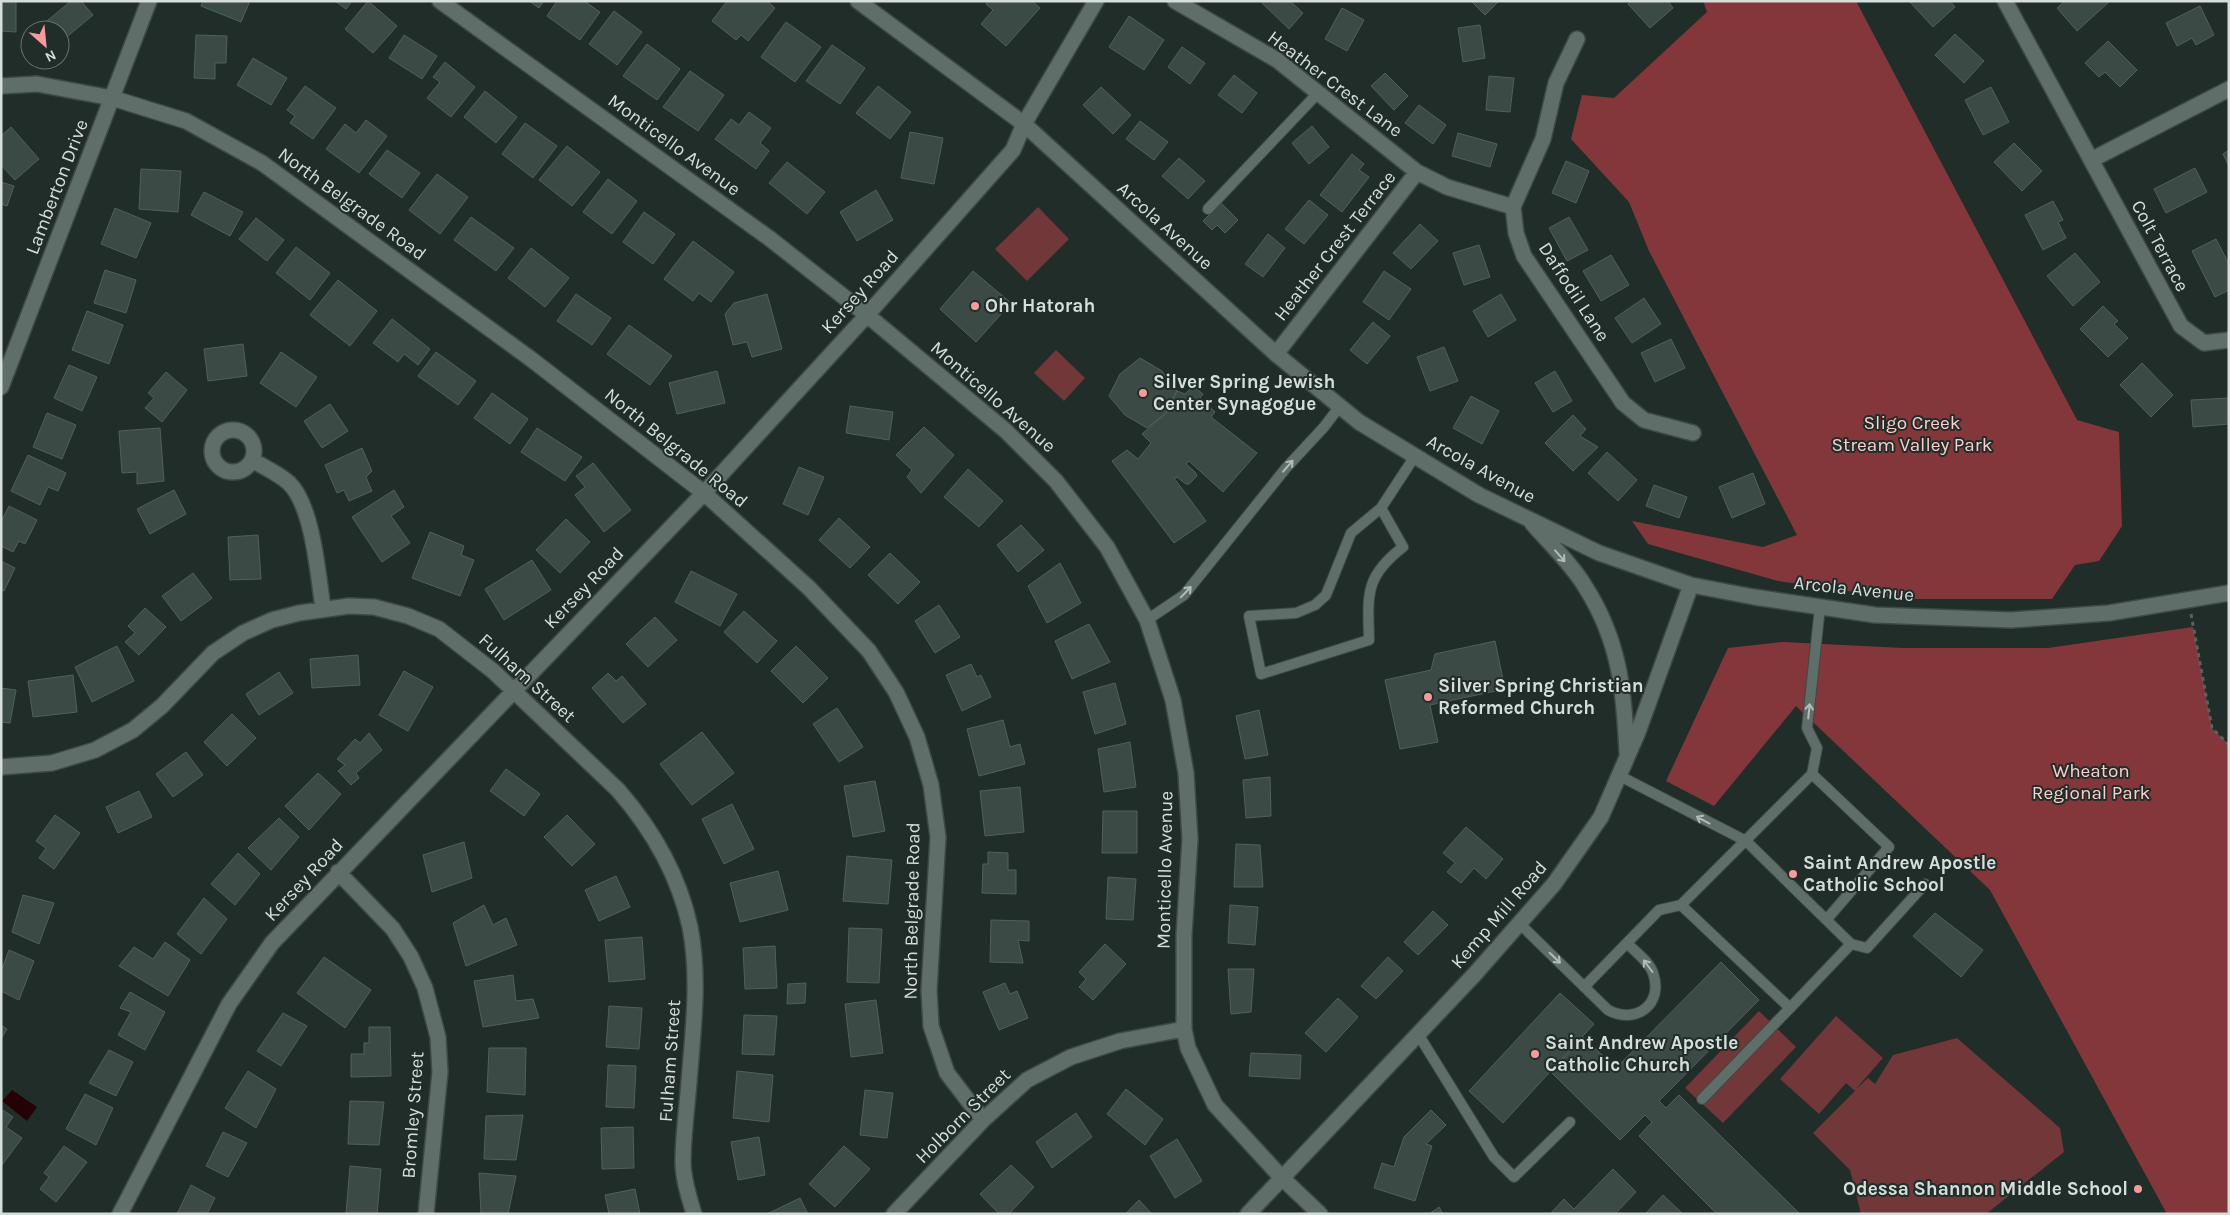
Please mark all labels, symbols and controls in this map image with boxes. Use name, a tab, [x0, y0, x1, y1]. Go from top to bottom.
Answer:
north arrow	[20, 20, 70, 70]
street label: Heather Crest Lane	[1263, 26, 1407, 142]
text: N	[42, 46, 59, 66]
street label: Monticello Avenue	[603, 90, 745, 200]
street label: Lamberton Drive	[21, 116, 93, 258]
street label: North Belgrade Road	[274, 143, 430, 265]
street label: Heather Crest Terrace	[1270, 167, 1400, 325]
street label: Arcola Avenue	[1113, 177, 1217, 275]
street label: Colt Terrace	[2127, 196, 2193, 296]
street label: Daffodil Lane	[1534, 238, 1614, 346]
street label: Kersey Road	[817, 246, 903, 338]
place label: Ohr Hatorah	[985, 295, 1095, 317]
marker: Ohr Hatorah	[969, 300, 981, 312]
street label: Monticello Avenue	[926, 337, 1060, 457]
place label: Silver Spring Jewish Center Synagogue	[1153, 371, 1335, 415]
street label: North Belgrade Road	[600, 384, 752, 512]
marker: Silver Spring Jewish Center Synagogue	[1137, 387, 1149, 399]
park label: Sligo Creek Stream Valley Park	[1832, 412, 1993, 456]
street label: Arcola Avenue	[1423, 430, 1539, 508]
one-way arrow	[1283, 459, 1294, 472]
street label: Kersey Road	[540, 543, 628, 633]
one-way arrow	[1554, 549, 1565, 562]
street label: Arcola Avenue	[1793, 572, 1915, 606]
one-way arrow	[1180, 585, 1192, 598]
street label: Fulham Street	[474, 629, 580, 727]
place label: Silver Spring Christian Reformed Church	[1438, 675, 1644, 719]
marker: Silver Spring Christian Reformed Church	[1422, 691, 1434, 703]
one-way arrow	[1804, 704, 1813, 720]
park label: Wheaton Regional Park	[2032, 760, 2151, 804]
street label: Monticello Avenue	[1153, 791, 1177, 949]
one-way arrow	[1696, 814, 1711, 824]
street label: North Belgrade Road	[899, 822, 925, 1000]
street label: Kersey Road	[260, 834, 348, 926]
place label: Saint Andrew Apostle Catholic School	[1803, 852, 1996, 896]
street label: Kemp Mill Road	[1446, 857, 1552, 973]
marker: Saint Andrew Apostle Catholic School	[1787, 868, 1799, 880]
one-way arrow	[1548, 952, 1561, 964]
one-way arrow	[1643, 959, 1653, 973]
street label: Fulham Street	[655, 999, 685, 1123]
place label: Saint Andrew Apostle Catholic Church	[1545, 1032, 1738, 1076]
marker: Saint Andrew Apostle Catholic Church	[1529, 1048, 1541, 1060]
street label: Bromley Street	[398, 1051, 428, 1179]
street label: Holborn Street	[911, 1064, 1015, 1168]
place label: Odessa Shannon Middle School	[1843, 1178, 2128, 1200]
marker: Odessa Shannon Middle School	[2132, 1183, 2144, 1195]

